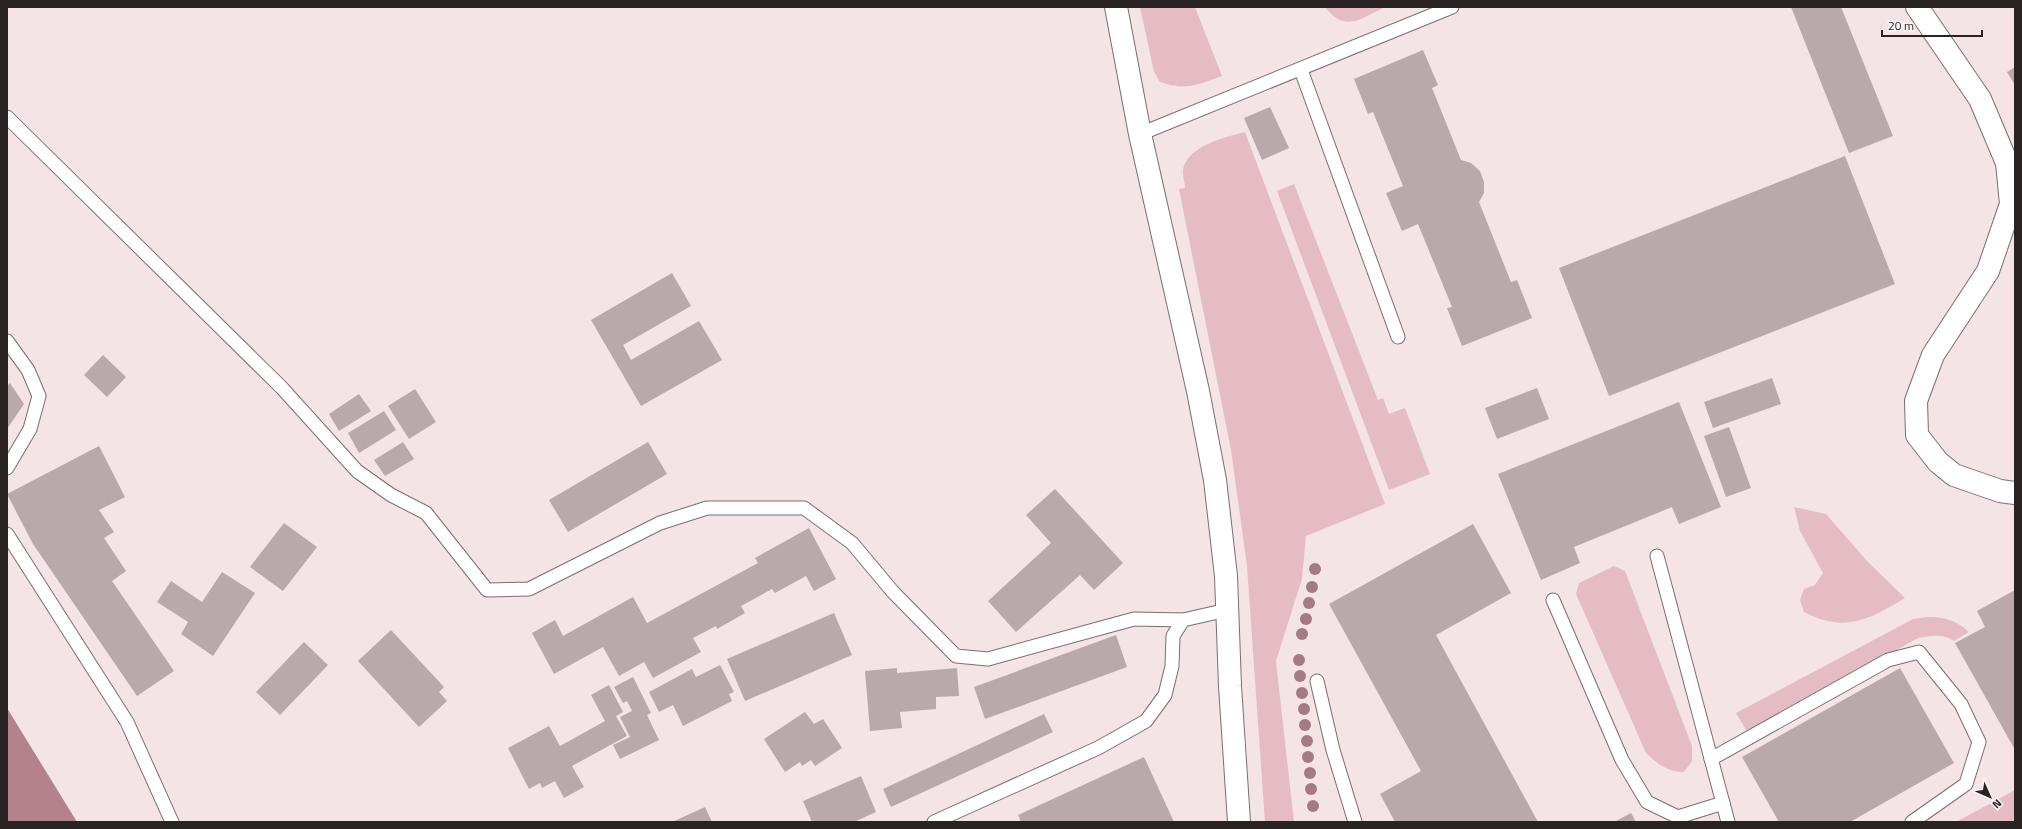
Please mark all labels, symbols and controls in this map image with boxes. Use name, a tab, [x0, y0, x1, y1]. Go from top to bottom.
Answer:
scale bar	[1882, 12, 1982, 38]
text: 20 m	[1888, 16, 1914, 35]
north arrow	[1970, 777, 2010, 817]
text: N	[1989, 796, 2005, 812]

